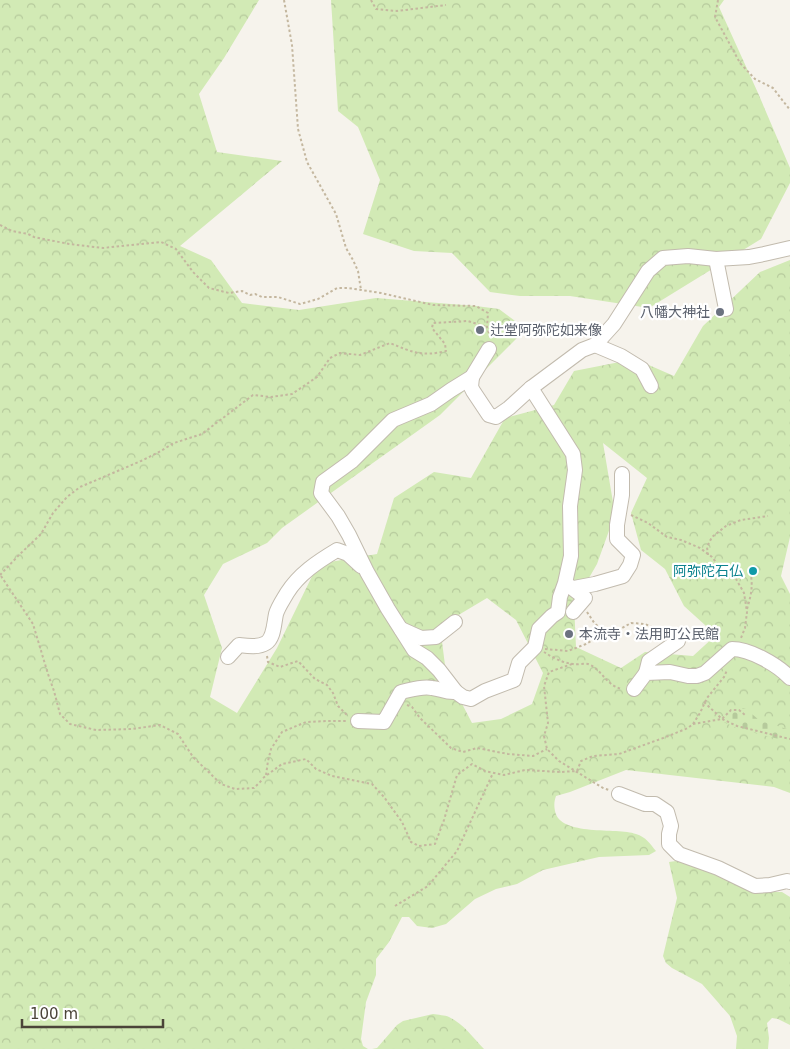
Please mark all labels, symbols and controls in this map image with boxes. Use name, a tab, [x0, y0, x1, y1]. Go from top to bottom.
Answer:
place label: 八幡大神社	[640, 304, 710, 320]
marker: 八幡大神社	[714, 306, 726, 318]
place label: 辻堂阿弥陀如来像	[490, 322, 602, 338]
marker: 辻堂阿弥陀如来像	[474, 324, 486, 336]
place label: 阿弥陀石仏	[673, 563, 743, 579]
marker: 阿弥陀石仏	[747, 565, 759, 577]
place label: 本流寺・法用町公民館	[579, 626, 719, 642]
marker: 本流寺・法用町公民館	[563, 628, 575, 640]
scale bar	[22, 996, 164, 1028]
text: 100 m	[30, 1005, 78, 1023]

